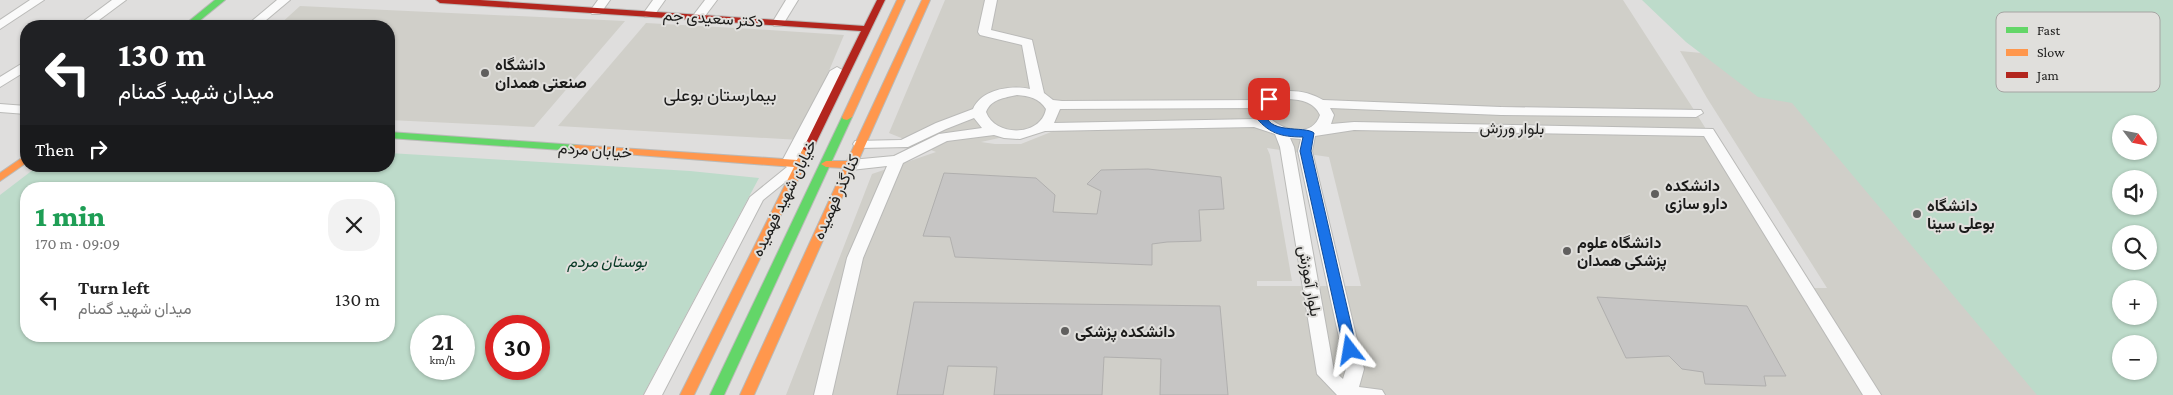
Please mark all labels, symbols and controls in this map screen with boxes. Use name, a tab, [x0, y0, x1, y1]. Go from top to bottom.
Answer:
street label: دکتر سعیدی جم	[662, 6, 764, 32]
legend	[1996, 12, 2160, 92]
text: Fast	[2037, 22, 2061, 38]
text: 130 m	[118, 35, 206, 74]
icon: left	[35, 40, 100, 105]
text: Slow	[2037, 44, 2065, 60]
place label: دانشگاه صنعتی همدان	[495, 56, 587, 92]
marker: دانشگاه صنعتی همدان	[479, 67, 491, 79]
text: Jam	[2035, 67, 2059, 83]
pin	[1248, 78, 1290, 120]
text: میدان شهید گمنام	[118, 79, 274, 104]
district label: بیمارستان بوعلی	[663, 85, 777, 106]
icon: arrive	[1255, 85, 1283, 113]
north arrow	[2112, 115, 2158, 160]
map controls	[2112, 115, 2157, 380]
street label: بلوار ورزش	[1480, 119, 1544, 139]
icon: right	[84, 135, 112, 163]
street label: خیابان شهید فهمیده	[748, 137, 822, 260]
text: Then	[35, 139, 74, 160]
street label: خیابان مردم	[557, 139, 633, 163]
street label: کنارگذر فهمیده	[810, 152, 864, 243]
button: sound	[2112, 170, 2157, 215]
place label: دانشکده دارو سازی	[1665, 177, 1728, 214]
marker: دانشکده دارو سازی	[1649, 188, 1661, 200]
place label: دانشگاه بوعلی سینا	[1927, 197, 1995, 234]
text: 1 min	[35, 199, 105, 232]
button: close	[328, 199, 380, 251]
marker: دانشگاه بوعلی سینا	[1911, 208, 1923, 220]
button: search	[2112, 225, 2157, 270]
place label: دانشگاه علوم پزشکی همدان	[1577, 234, 1667, 272]
text: 170 m · 09:09	[35, 235, 120, 252]
street label: بلوار آموزش	[1293, 244, 1325, 318]
marker: دانشگاه علوم پزشکی همدان	[1561, 245, 1573, 257]
park label: بوستان مردم	[566, 253, 648, 272]
text: Turn left	[78, 277, 150, 298]
button: +	[2112, 280, 2157, 325]
icon: left	[35, 286, 63, 314]
text: 130 m	[335, 289, 380, 310]
text: میدان شهید گمنام	[78, 300, 192, 317]
speed limit sign: 30	[485, 315, 550, 380]
place label: دانشکده پزشکی	[1075, 323, 1175, 343]
position arrow	[1323, 323, 1375, 375]
marker: دانشکده پزشکی	[1059, 325, 1071, 337]
text: 21	[431, 328, 454, 355]
button: −	[2112, 335, 2157, 380]
text: km/h	[430, 353, 455, 367]

